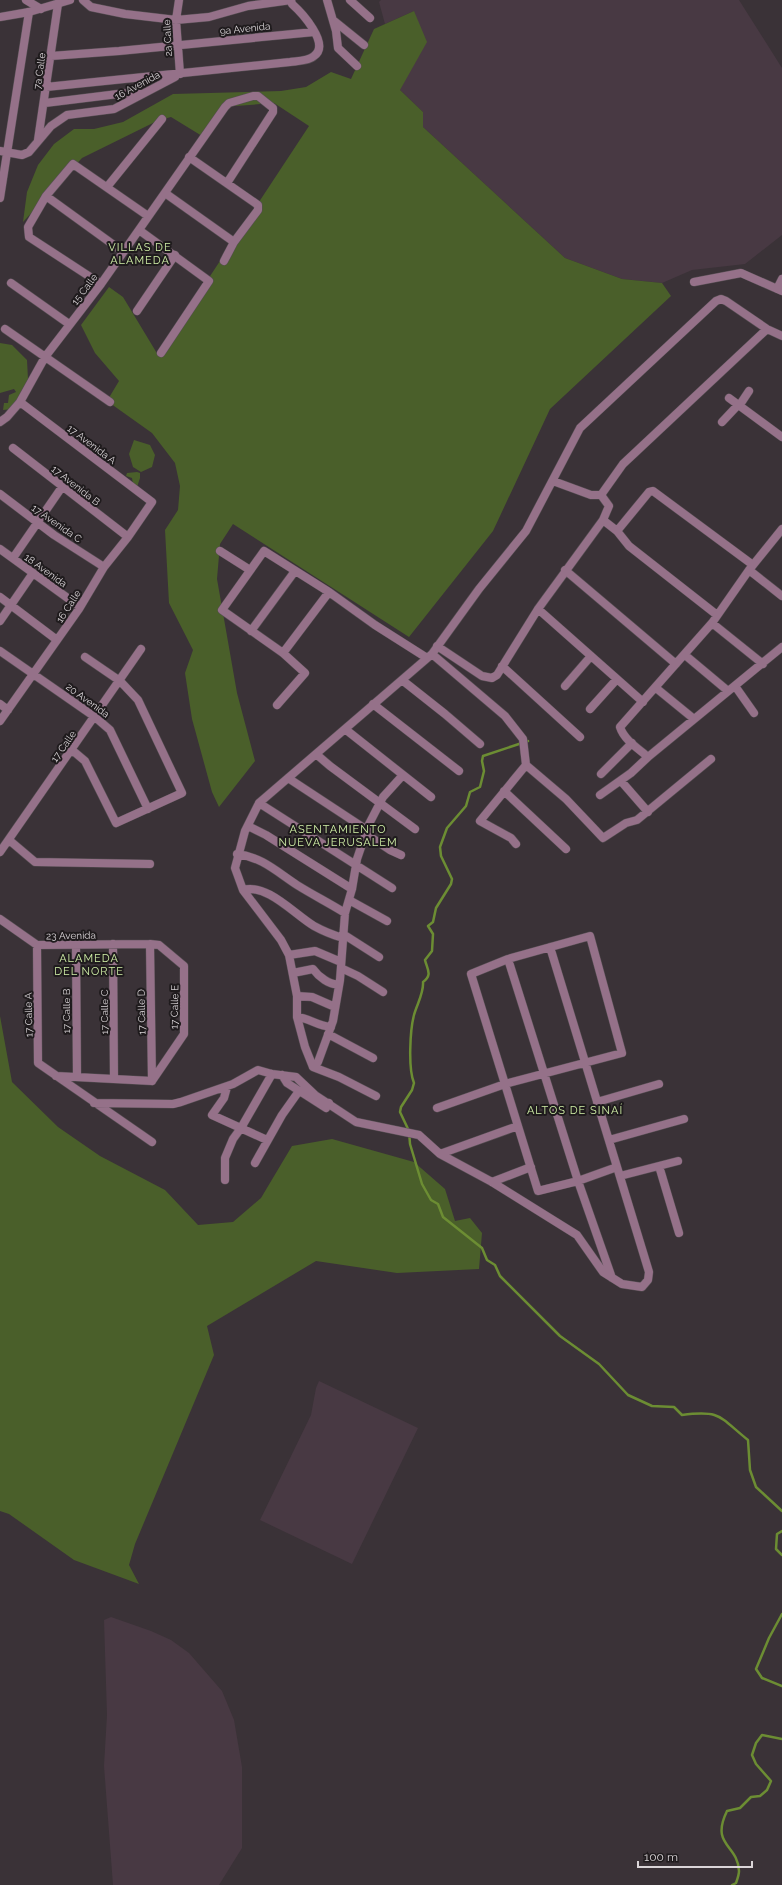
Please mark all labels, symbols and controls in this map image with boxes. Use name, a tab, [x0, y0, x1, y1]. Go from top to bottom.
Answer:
street label: 2a Calle	[161, 19, 174, 57]
street label: 9a Avenida	[219, 20, 271, 37]
street label: 7a Calle	[31, 52, 48, 90]
street label: 16 Avenida	[113, 69, 162, 102]
district label: VILLAS DE ALAMEDA	[108, 241, 172, 267]
street label: 15 Calle	[69, 272, 100, 307]
street label: 17 Avenida A	[65, 423, 118, 466]
street label: 17 Avenida B	[49, 463, 102, 508]
street label: 17 Avenida C	[30, 502, 84, 545]
street label: 18 Avenida	[22, 551, 69, 589]
street label: 16 Calle	[54, 588, 83, 625]
street label: 20 Avenida	[64, 681, 111, 720]
street label: 17 Calle	[49, 728, 78, 764]
district label: ASENTAMIENTO NUEVA JERUSALEM	[278, 823, 398, 849]
street label: 23 Avenida	[46, 930, 96, 941]
district label: ALAMEDA DEL NORTE	[54, 952, 124, 978]
street label: 17 Calle E	[169, 985, 180, 1029]
street label: 17 Calle B	[61, 988, 72, 1033]
street label: 17 Calle C	[99, 989, 110, 1035]
street label: 17 Calle D	[136, 989, 147, 1035]
street label: 17 Calle A	[23, 992, 34, 1037]
district label: ALTOS DE SINAÍ	[527, 1103, 623, 1117]
scale bar	[638, 1843, 752, 1869]
text: 100 m	[644, 1850, 678, 1864]

